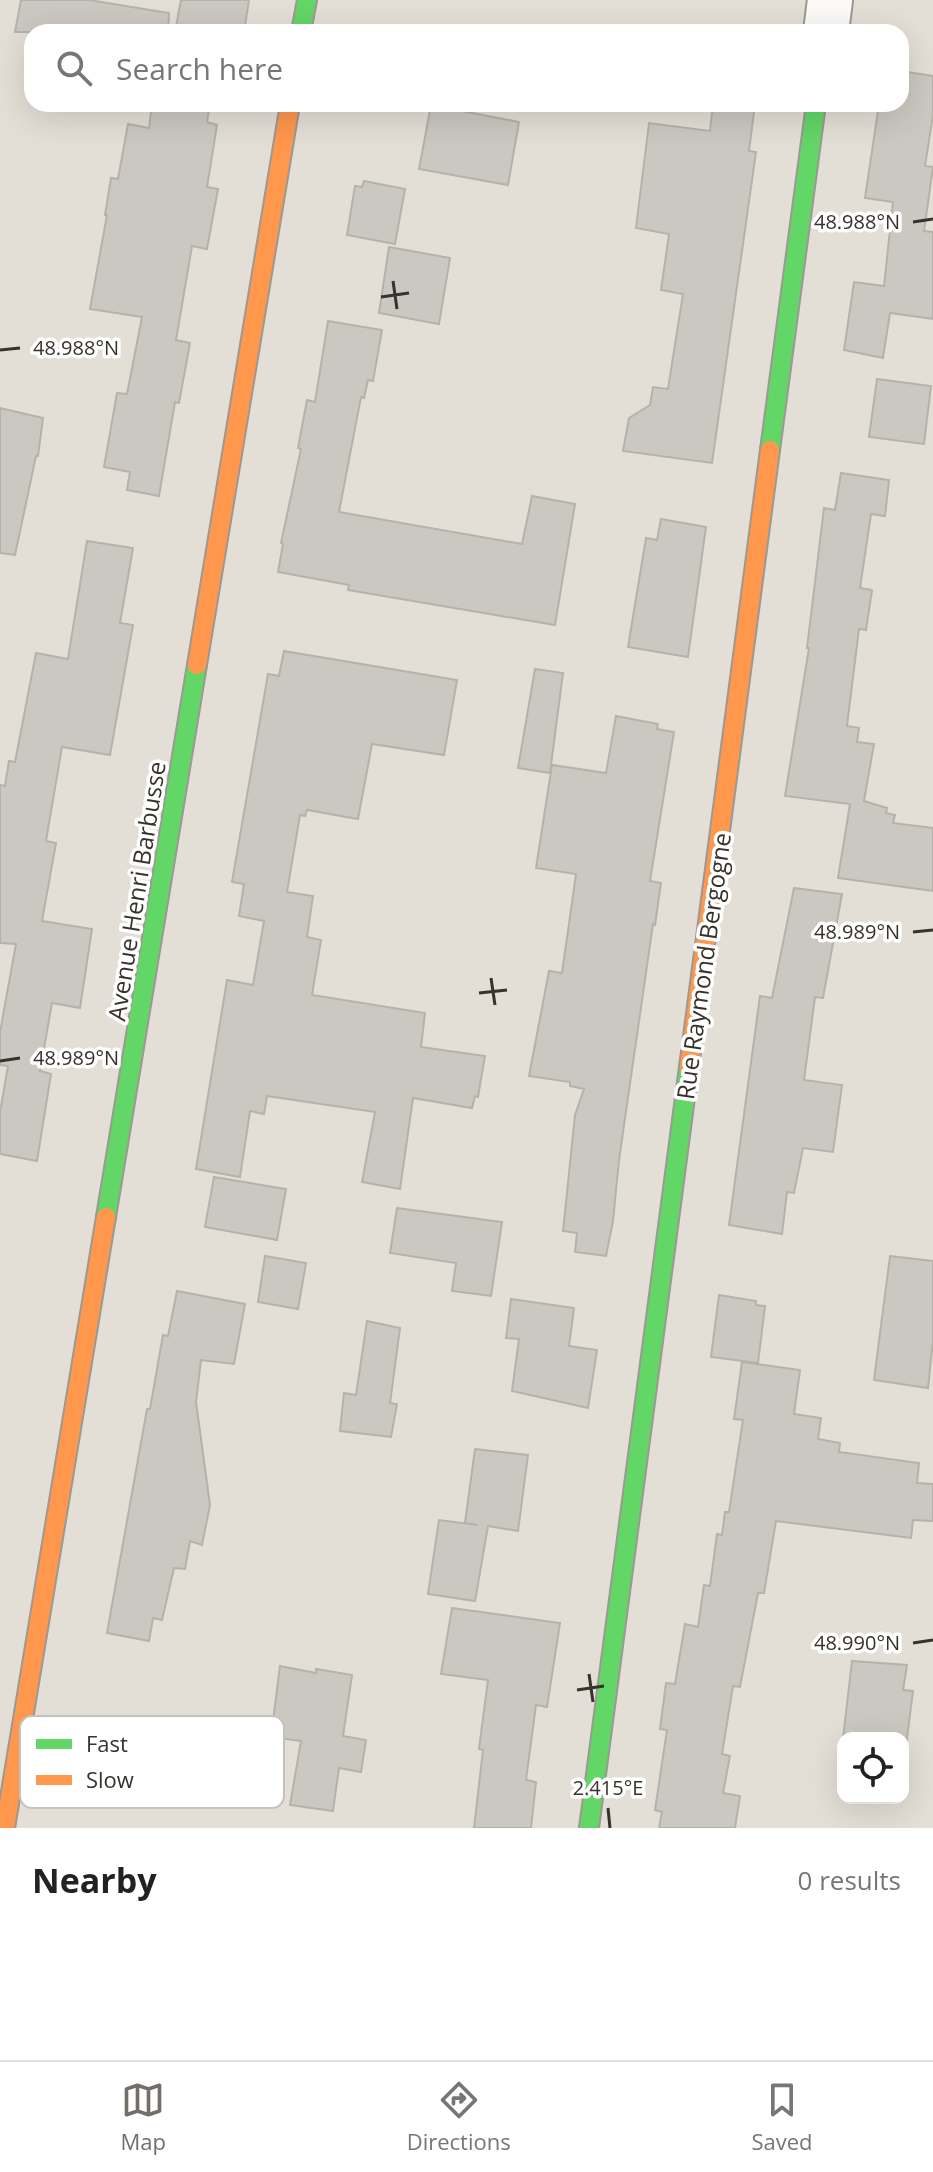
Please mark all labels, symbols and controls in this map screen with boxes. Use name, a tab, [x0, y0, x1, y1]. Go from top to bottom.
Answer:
search box	[24, 24, 909, 112]
icon: search	[52, 46, 96, 90]
text: Search here	[116, 48, 283, 89]
text: 48.988°N	[814, 208, 900, 235]
text: 48.988°N	[33, 334, 119, 361]
street label: Avenue Henri Barbusse	[99, 759, 173, 1023]
street label: Rue Raymond Bergogne	[668, 830, 738, 1102]
text: 48.989°N	[814, 918, 900, 945]
text: 48.989°N	[33, 1044, 119, 1071]
text: 48.990°N	[814, 1629, 900, 1656]
legend	[20, 1716, 284, 1808]
text: Fast	[86, 1728, 128, 1758]
map controls	[837, 1732, 909, 1804]
button: locate	[837, 1732, 909, 1804]
text: Slow	[86, 1764, 134, 1794]
text: 2.415°E	[573, 1774, 643, 1801]
text: Nearby	[32, 1857, 157, 1903]
text: 0 results	[798, 1862, 901, 1898]
tab: Map	[120, 2078, 166, 2156]
tab: Directions	[407, 2078, 511, 2156]
tab: Saved	[751, 2078, 813, 2156]

